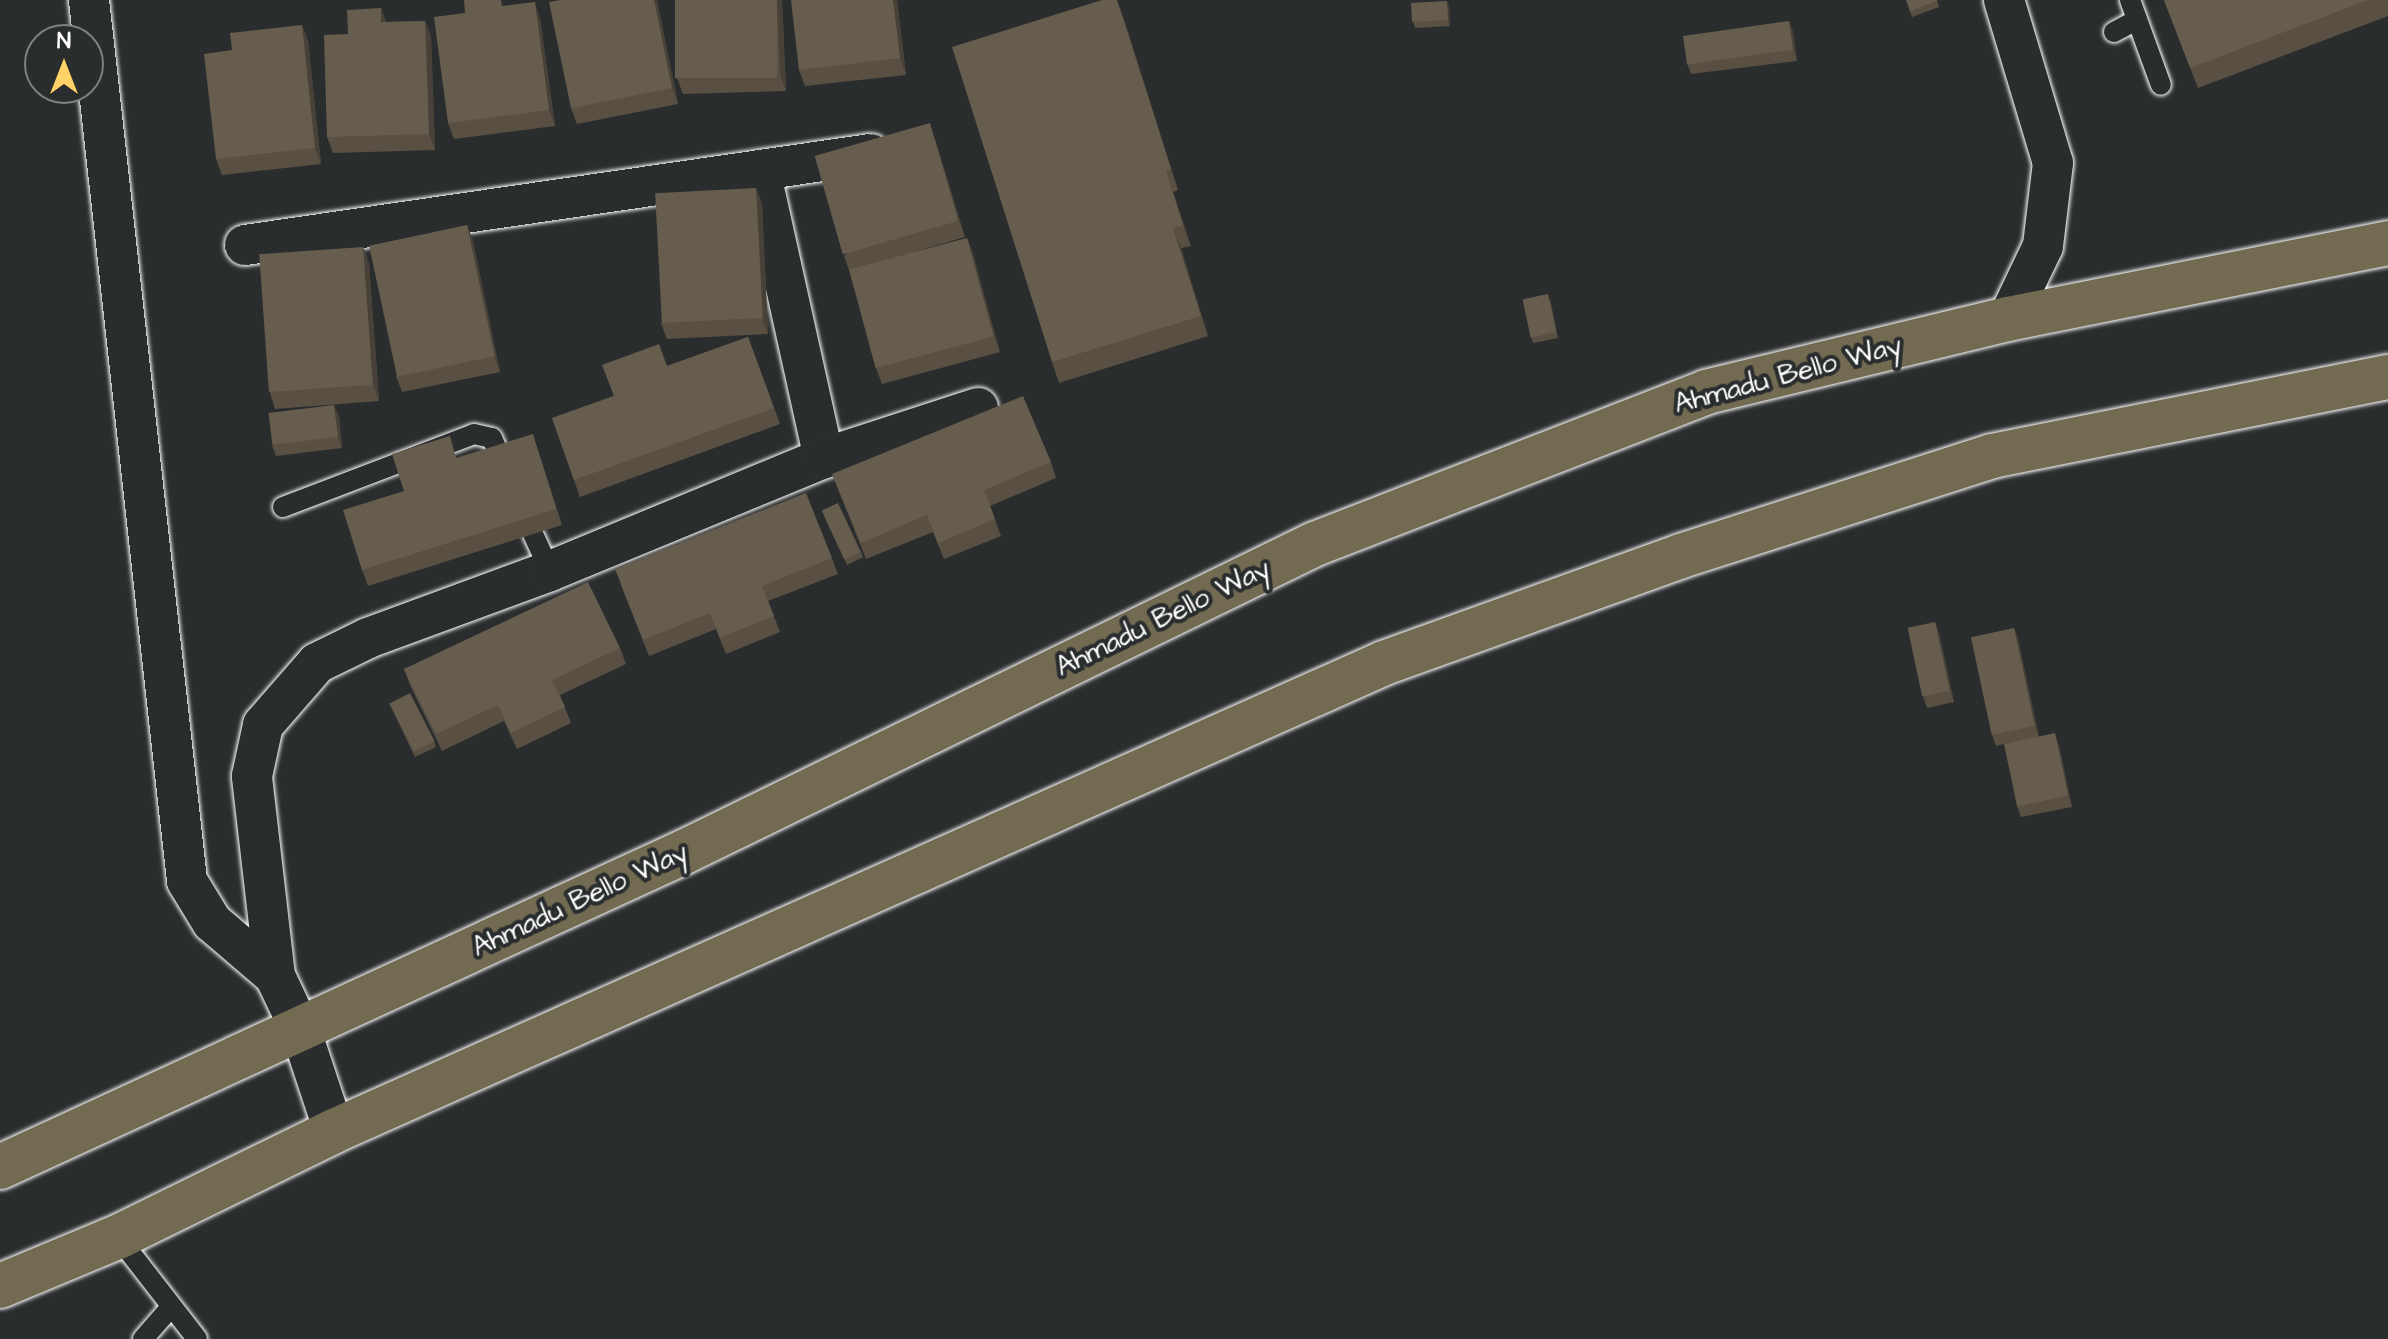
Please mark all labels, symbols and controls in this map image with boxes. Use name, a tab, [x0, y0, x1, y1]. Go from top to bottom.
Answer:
north arrow	[24, 24, 104, 104]
text: N	[57, 26, 71, 57]
street label: Ahmadu Bello Way	[1670, 328, 1906, 422]
street label: Ahmadu Bello Way	[1050, 552, 1276, 684]
street label: Ahmadu Bello Way	[467, 835, 693, 965]

